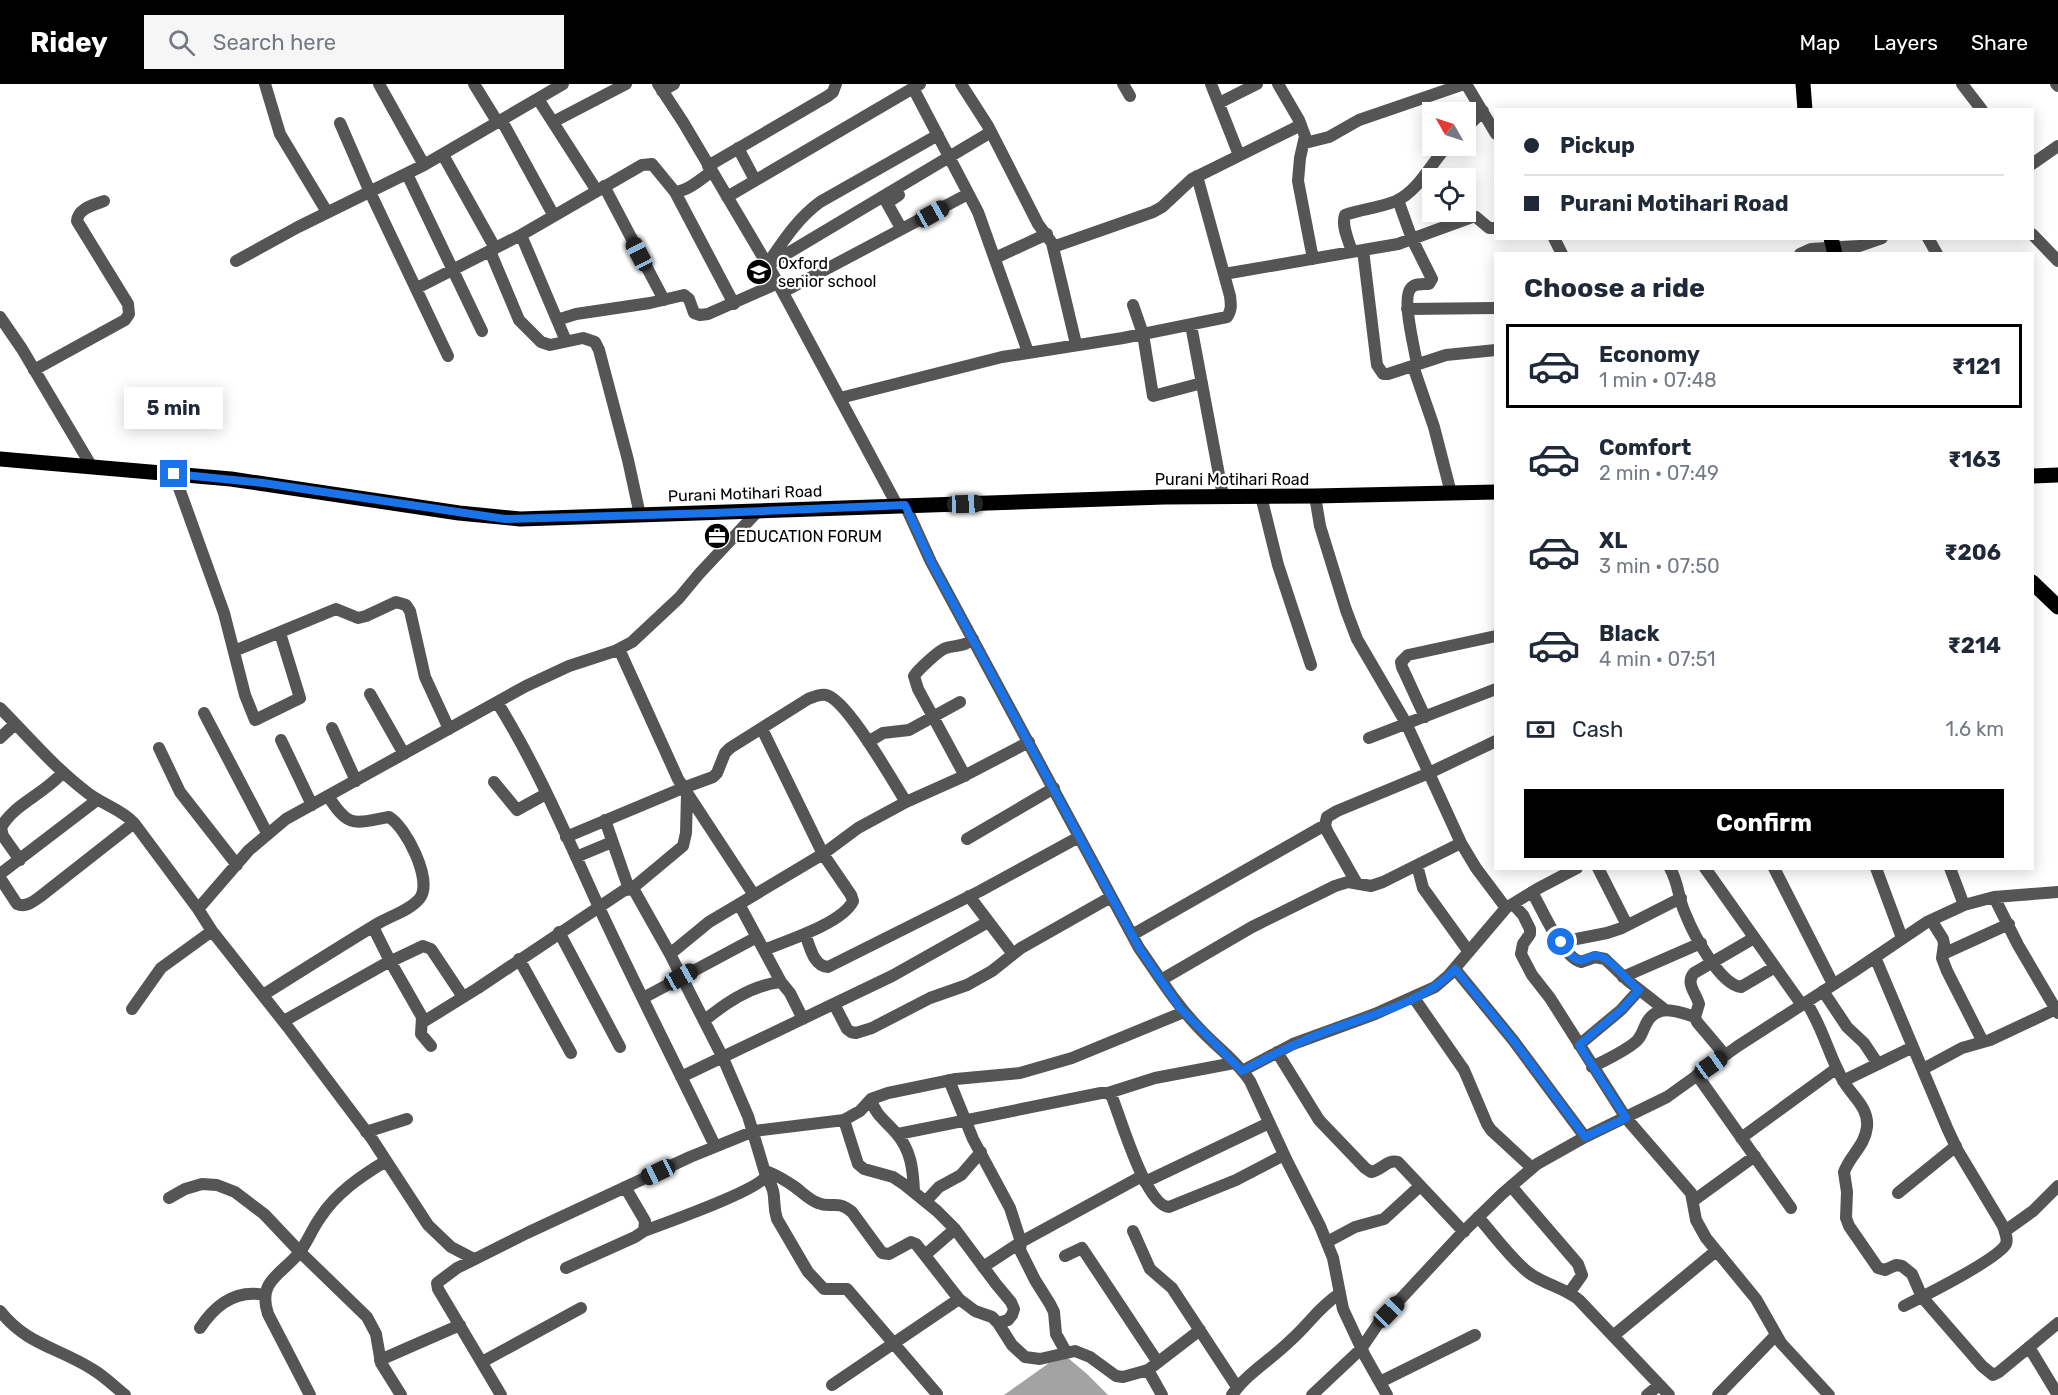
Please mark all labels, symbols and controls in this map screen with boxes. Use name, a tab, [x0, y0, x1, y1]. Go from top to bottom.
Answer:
search box	[144, 15, 564, 69]
text: Ridey	[30, 26, 108, 59]
icon: search	[165, 26, 198, 59]
text: Search here	[213, 29, 336, 56]
text: Map	[1799, 30, 1840, 55]
text: Layers	[1873, 30, 1938, 55]
text: Share	[1971, 30, 2028, 55]
north arrow	[1422, 102, 1476, 156]
map controls	[1422, 102, 1476, 222]
text: Pickup	[1560, 132, 1635, 159]
button: locate	[1422, 168, 1476, 222]
text: Purani Motihari Road	[1560, 190, 1789, 217]
car	[912, 197, 952, 231]
car	[623, 234, 655, 274]
place label: Oxford senior school	[778, 254, 877, 291]
school or university icon: Oxford senior school	[744, 257, 774, 287]
text: Choose a ride	[1524, 272, 1705, 304]
icon: car	[1527, 339, 1581, 393]
text: Economy	[1599, 341, 1700, 368]
text: ₹121	[1952, 353, 2001, 380]
text: 1 min · 07:48	[1599, 368, 1717, 392]
callout: 5 min	[124, 387, 224, 429]
text: 5 min	[146, 396, 201, 420]
icon: car	[1527, 432, 1581, 486]
text: Comfort	[1599, 434, 1691, 461]
text: ₹163	[1948, 446, 2001, 473]
route end	[160, 460, 187, 487]
text: 2 min · 07:49	[1599, 461, 1719, 485]
street label: Purani Motihari Road	[1155, 470, 1309, 489]
street label: Purani Motihari Road	[667, 481, 823, 506]
car	[947, 494, 983, 514]
office icon: EDUCATION FORUM	[702, 521, 732, 551]
icon: car	[1527, 525, 1581, 579]
place label: EDUCATION FORUM	[736, 527, 882, 546]
text: XL	[1599, 527, 1627, 554]
text: ₹206	[1944, 539, 2001, 566]
text: 3 min · 07:50	[1599, 554, 1720, 578]
icon: car	[1527, 618, 1581, 672]
text: Black	[1599, 620, 1660, 647]
text: ₹214	[1948, 632, 2001, 659]
text: 4 min · 07:51	[1599, 647, 1716, 671]
icon: cash	[1524, 713, 1557, 746]
text: Cash	[1572, 716, 1623, 743]
text: 1.6 km	[1946, 717, 2004, 741]
button: Confirm	[1524, 789, 2004, 858]
route start	[1547, 928, 1574, 955]
car	[661, 960, 701, 994]
car	[1691, 1047, 1731, 1083]
car	[638, 1156, 678, 1188]
car	[1370, 1293, 1408, 1331]

